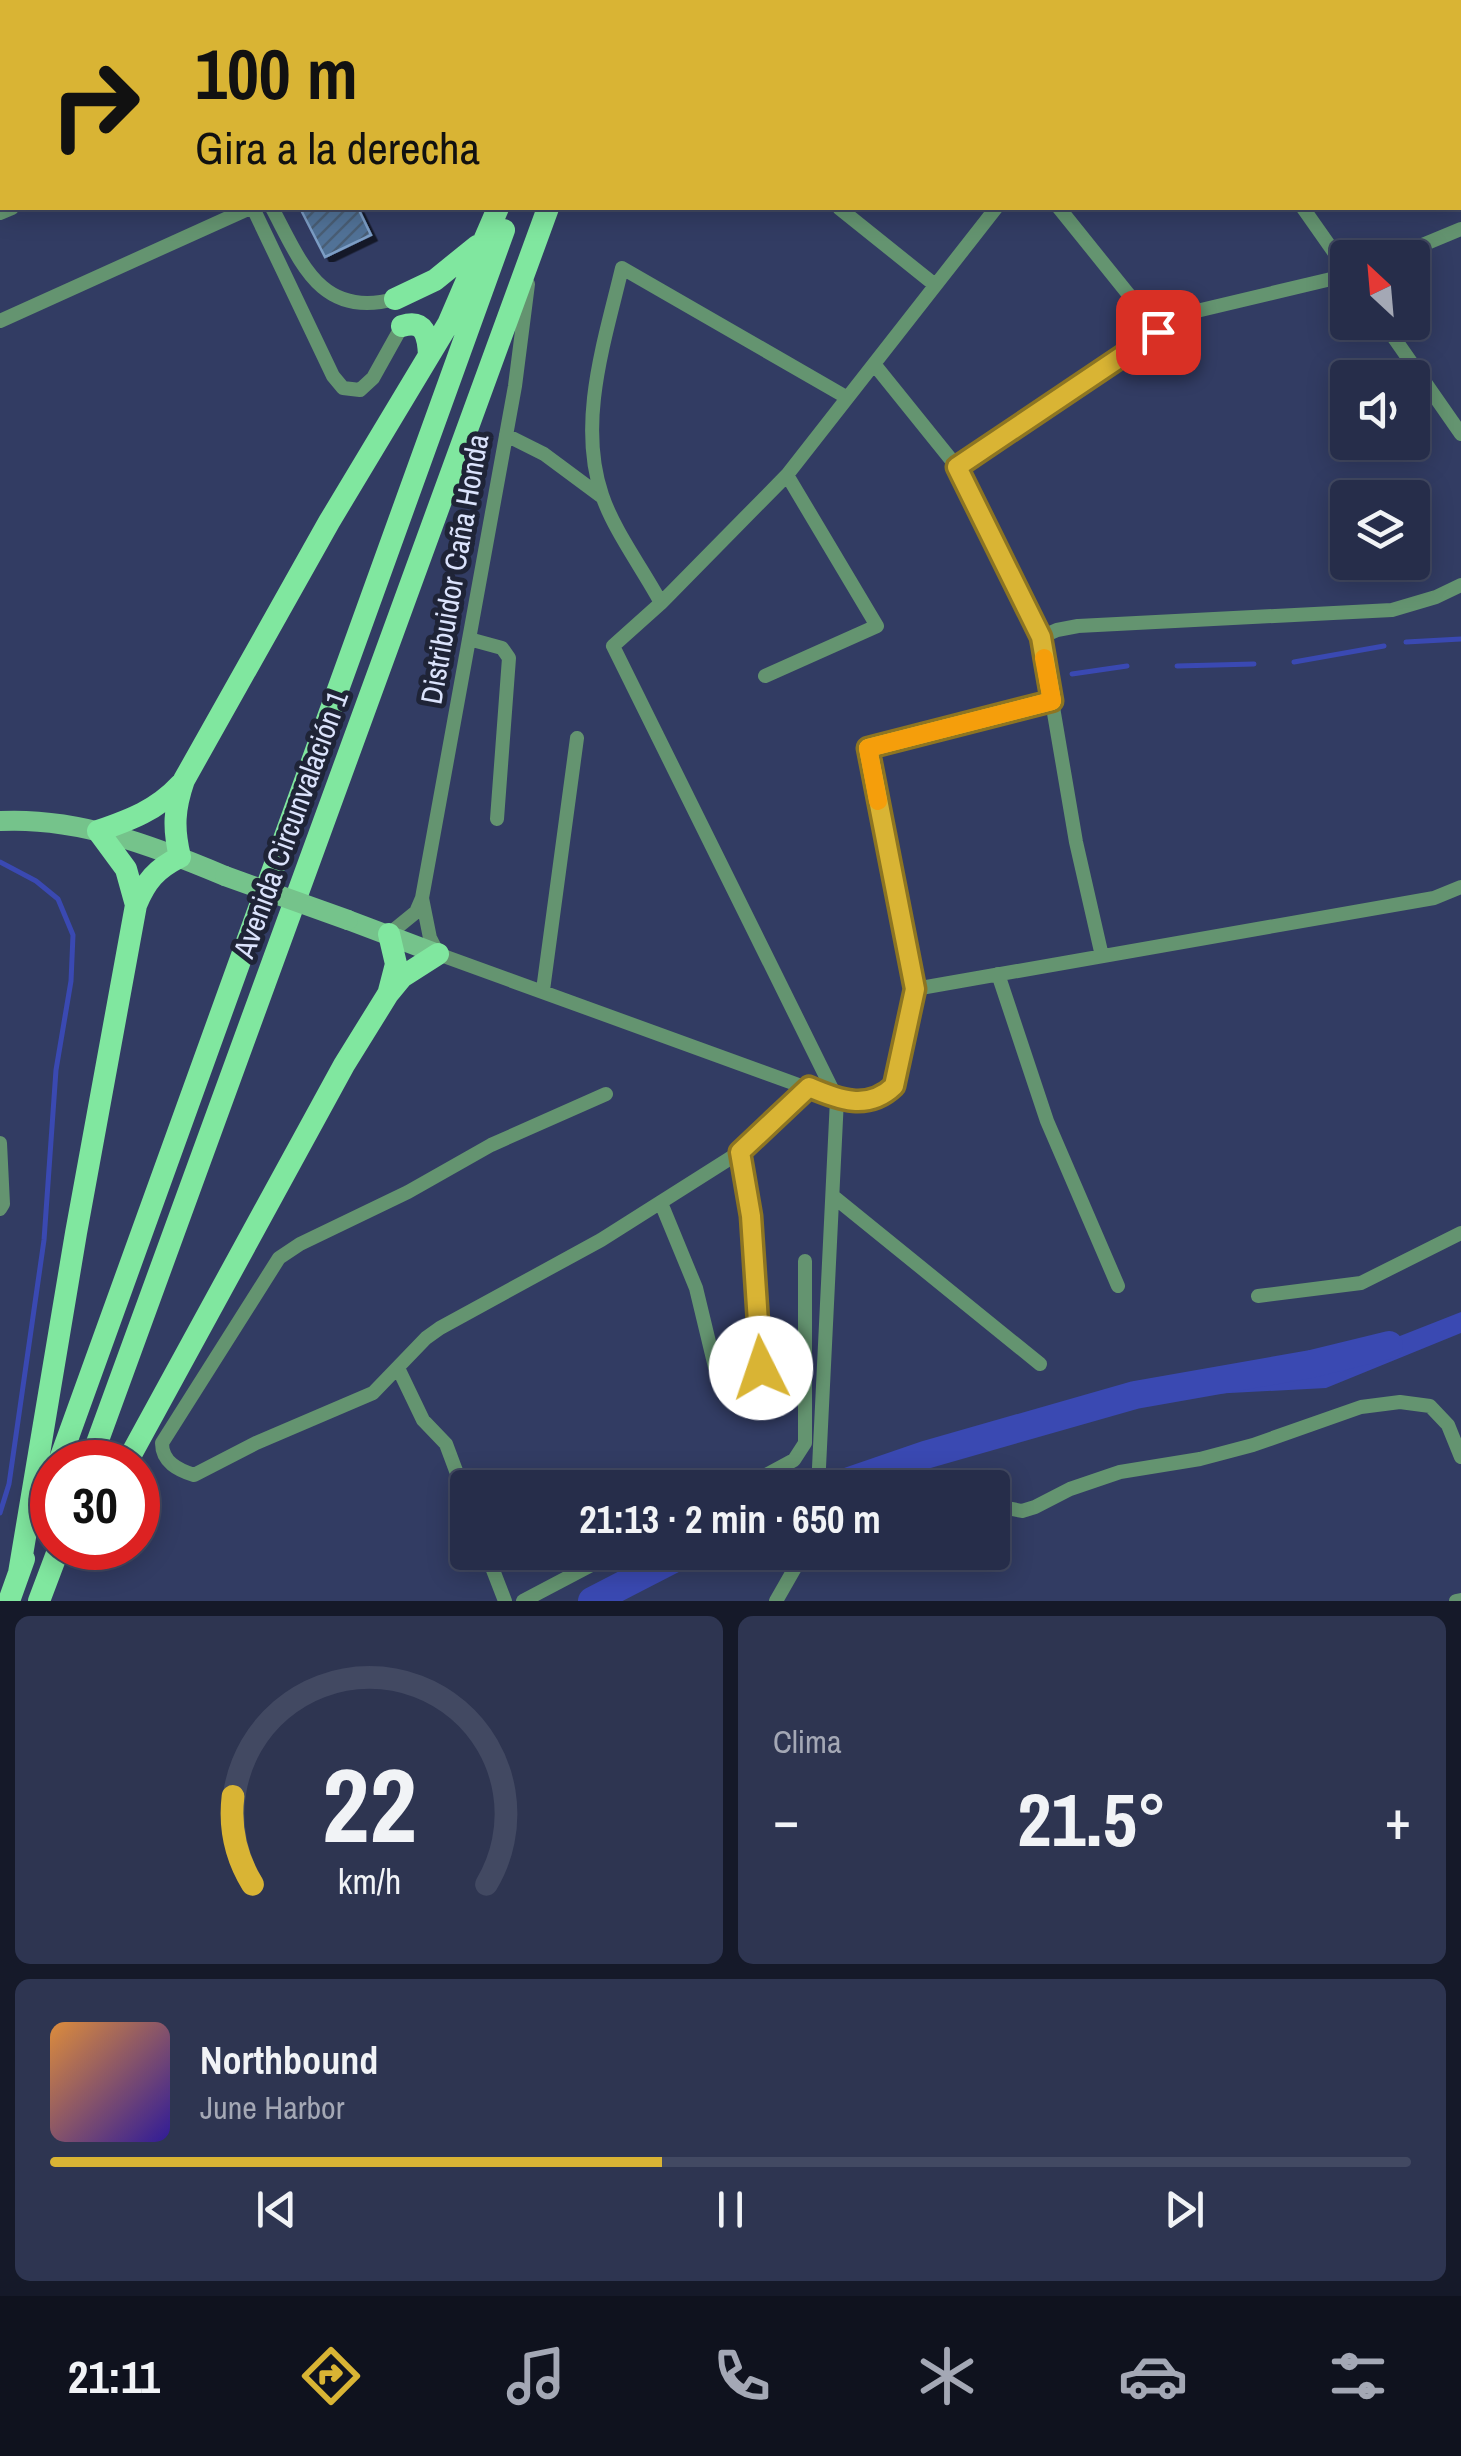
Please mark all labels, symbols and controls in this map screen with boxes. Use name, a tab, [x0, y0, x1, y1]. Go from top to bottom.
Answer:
text: 100 m	[195, 27, 358, 121]
icon: right	[30, 40, 160, 170]
text: Gira a la derecha	[195, 117, 480, 178]
north arrow	[1330, 240, 1430, 340]
map controls	[1330, 240, 1430, 580]
pin	[1116, 290, 1201, 375]
icon: arrive	[1131, 305, 1186, 360]
button: sound	[1330, 360, 1430, 460]
street label: Distribuidor Caña Honda	[411, 431, 497, 707]
button: layers	[1330, 480, 1430, 580]
street label: Avenida Circunvalación 1	[223, 685, 357, 964]
position arrow	[709, 1316, 813, 1420]
speed limit sign: 30	[30, 1440, 160, 1570]
text: 21:13 · 2 min · 650 m	[579, 1494, 881, 1545]
text: Clima	[773, 1720, 842, 1763]
text: 22	[322, 1734, 416, 1874]
text: 21.5°	[1017, 1768, 1167, 1869]
text: −	[773, 1782, 799, 1856]
text: +	[1385, 1782, 1411, 1856]
text: km/h	[337, 1857, 401, 1905]
text: Northbound	[200, 2035, 378, 2086]
text: June Harbor	[200, 2086, 344, 2129]
icon: previous	[249, 2182, 304, 2237]
icon: pause	[703, 2182, 758, 2237]
icon: next	[1157, 2182, 1212, 2237]
icon: directions	[296, 2341, 366, 2411]
icon: music	[501, 2341, 571, 2411]
icon: phone	[707, 2341, 777, 2411]
icon: climate	[912, 2341, 982, 2411]
icon: car	[1118, 2341, 1188, 2411]
icon: filters	[1323, 2341, 1393, 2411]
text: 21:11	[68, 2346, 160, 2407]

